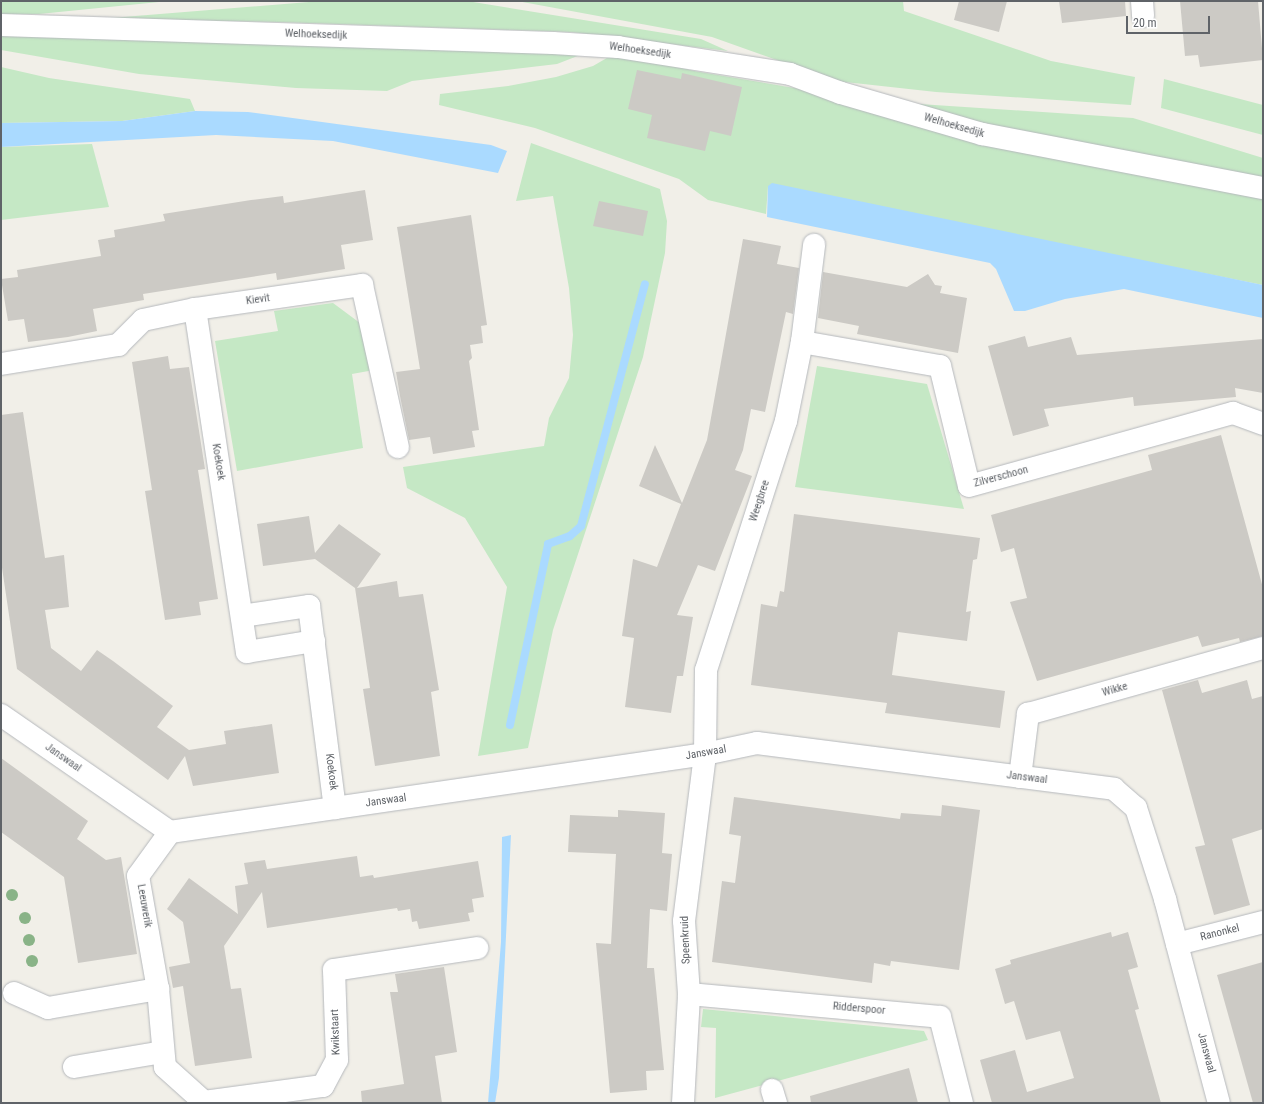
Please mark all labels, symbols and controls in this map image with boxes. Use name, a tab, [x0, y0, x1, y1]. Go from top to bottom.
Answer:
scale bar	[1128, 8, 1212, 34]
text: 20 m	[1133, 16, 1157, 30]
street label: Welhoeksedijk	[285, 27, 347, 43]
street label: Welhoeksedijk	[608, 40, 672, 62]
street label: Welhoeksedijk	[922, 111, 986, 141]
street label: Kievit	[245, 292, 271, 308]
street label: Koekoek	[209, 443, 227, 481]
street label: Zilverschoon	[972, 463, 1030, 491]
street label: Weegbree	[747, 479, 773, 523]
street label: Wikke	[1101, 680, 1129, 700]
street label: Janswaal	[42, 741, 84, 775]
street label: Janswaal	[685, 743, 727, 763]
street label: Koekoek	[322, 753, 340, 791]
street label: Janswaal	[1006, 769, 1048, 787]
street label: Janswaal	[365, 792, 407, 810]
street label: Leeuwerik	[134, 883, 154, 929]
street label: Speenkruid	[679, 916, 693, 964]
street label: Ranonkel	[1199, 922, 1241, 944]
street label: Ridderspoor	[832, 1000, 886, 1018]
street label: Kwikstaart	[329, 1009, 343, 1055]
street label: Janswaal	[1194, 1031, 1218, 1075]

